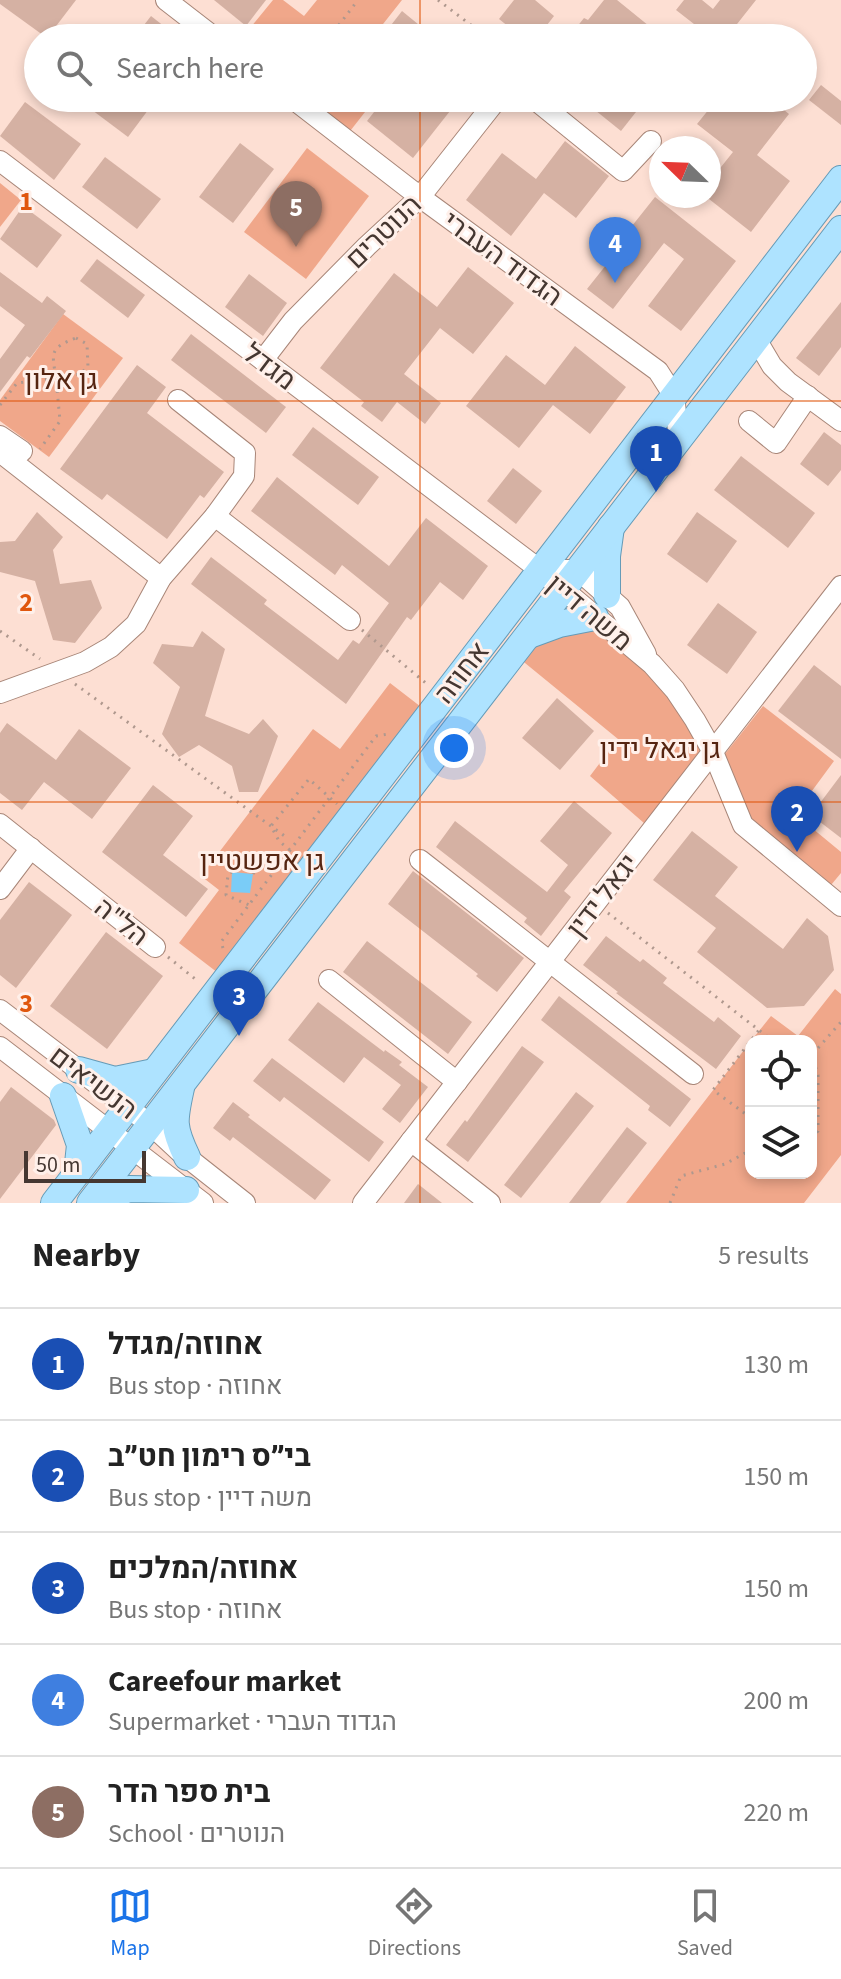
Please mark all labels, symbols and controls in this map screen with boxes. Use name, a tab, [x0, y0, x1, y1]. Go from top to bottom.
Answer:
search box	[24, 24, 817, 112]
icon: search	[52, 46, 96, 90]
text: Search here	[116, 47, 264, 90]
north arrow	[649, 136, 721, 208]
pin: 5	[270, 181, 322, 247]
text: 1	[19, 183, 33, 220]
street label: הנוטרים	[337, 185, 431, 278]
street label: הגדוד העברי	[434, 202, 571, 316]
pin: 4	[589, 217, 641, 283]
street label: מגדל	[234, 334, 304, 400]
park label: גן אלון	[24, 360, 98, 400]
pin: 1	[630, 426, 682, 492]
street label: משה דיין	[538, 565, 641, 661]
text: 2	[19, 584, 33, 621]
street label: אחוזה	[425, 633, 499, 712]
your location	[434, 728, 474, 768]
park label: גן יגאל ידין	[599, 729, 721, 769]
pin: 2	[771, 786, 823, 852]
park label: גן אפשטיין	[200, 841, 324, 881]
street label: יגאל ידין	[557, 845, 648, 946]
street label: הל"ה	[86, 888, 157, 956]
pin: 3	[213, 970, 265, 1036]
text: 3	[19, 985, 33, 1022]
map controls	[745, 1035, 817, 1179]
button: locate	[745, 1035, 817, 1107]
street label: הנשיאים	[41, 1036, 146, 1129]
button: layers	[745, 1107, 817, 1179]
scale bar	[24, 1147, 146, 1183]
text: 50 m	[36, 1149, 81, 1181]
text: Nearby	[32, 1231, 140, 1280]
text: 5 results	[718, 1237, 809, 1274]
text: אחוזה/מגדל	[108, 1323, 263, 1366]
text: 1	[51, 1346, 65, 1383]
text: 130 m	[743, 1346, 809, 1383]
text: Bus stop · אחוזה	[108, 1367, 282, 1404]
text: בי״ס רימון חט״ב	[108, 1435, 311, 1478]
text: 2	[51, 1458, 65, 1495]
text: 150 m	[743, 1458, 809, 1495]
text: Bus stop · משה דיין	[108, 1479, 312, 1516]
text: אחוזה/המלכים	[108, 1547, 298, 1590]
text: 3	[51, 1570, 65, 1607]
text: 150 m	[743, 1570, 809, 1607]
text: Bus stop · אחוזה	[108, 1591, 282, 1628]
text: Careefour market	[108, 1660, 341, 1703]
text: 4	[51, 1682, 65, 1719]
text: 200 m	[743, 1682, 809, 1719]
text: Supermarket · הגדוד העברי	[108, 1703, 397, 1740]
text: בית ספר הדר	[108, 1771, 270, 1814]
text: 5	[51, 1794, 65, 1831]
text: 220 m	[743, 1794, 809, 1831]
text: School · הנוטרים	[108, 1815, 285, 1852]
tab: Map	[108, 1884, 152, 1964]
tab: Directions	[368, 1884, 461, 1964]
tab: Saved	[677, 1884, 733, 1964]

